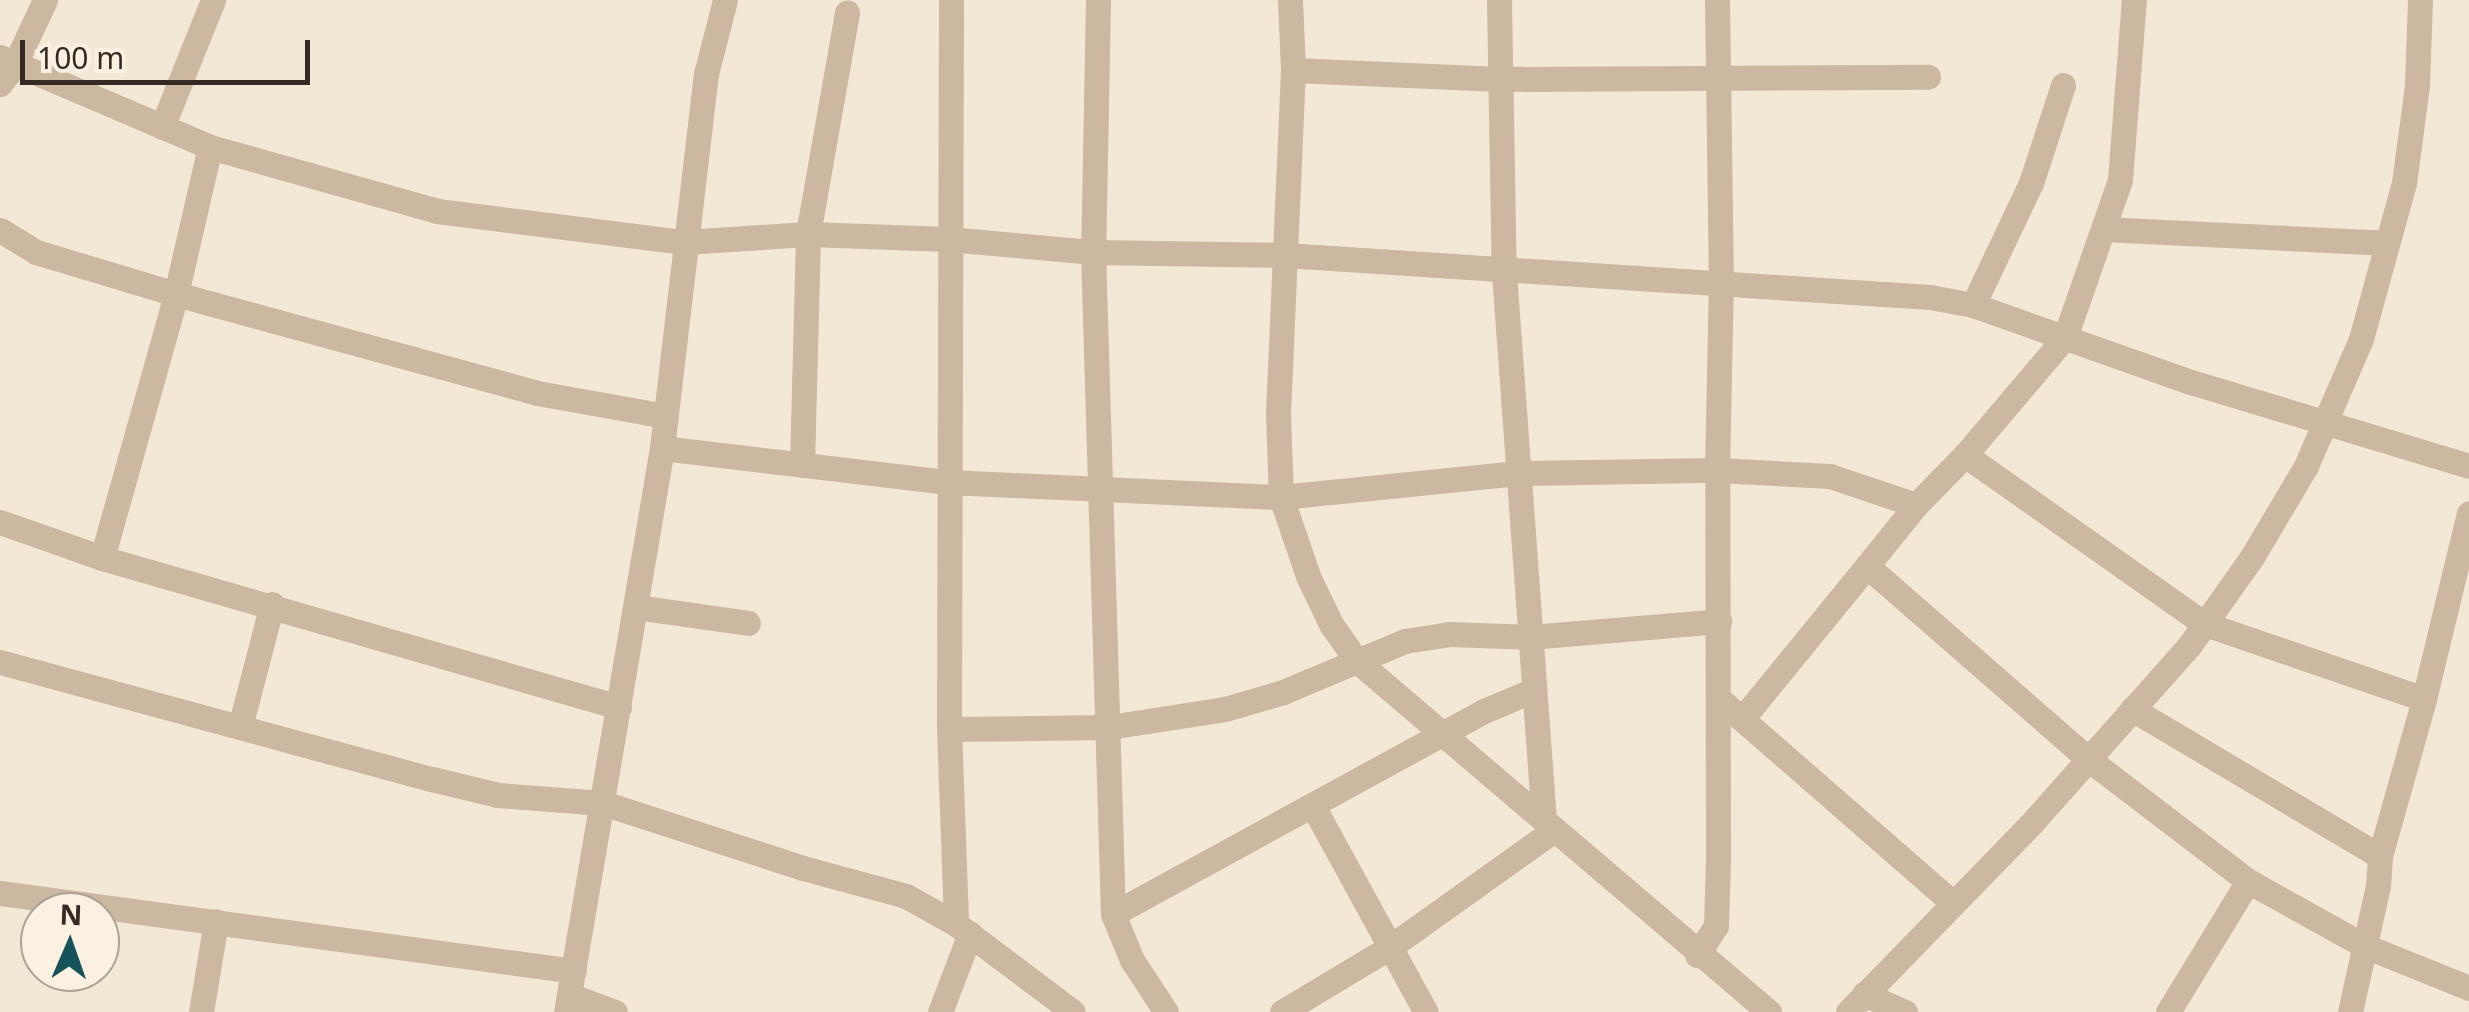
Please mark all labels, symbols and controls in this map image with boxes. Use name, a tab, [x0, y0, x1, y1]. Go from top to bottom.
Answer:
scale bar	[25, 20, 315, 82]
text: 100 m	[37, 37, 124, 78]
north arrow	[20, 892, 120, 992]
text: N	[59, 895, 83, 933]

